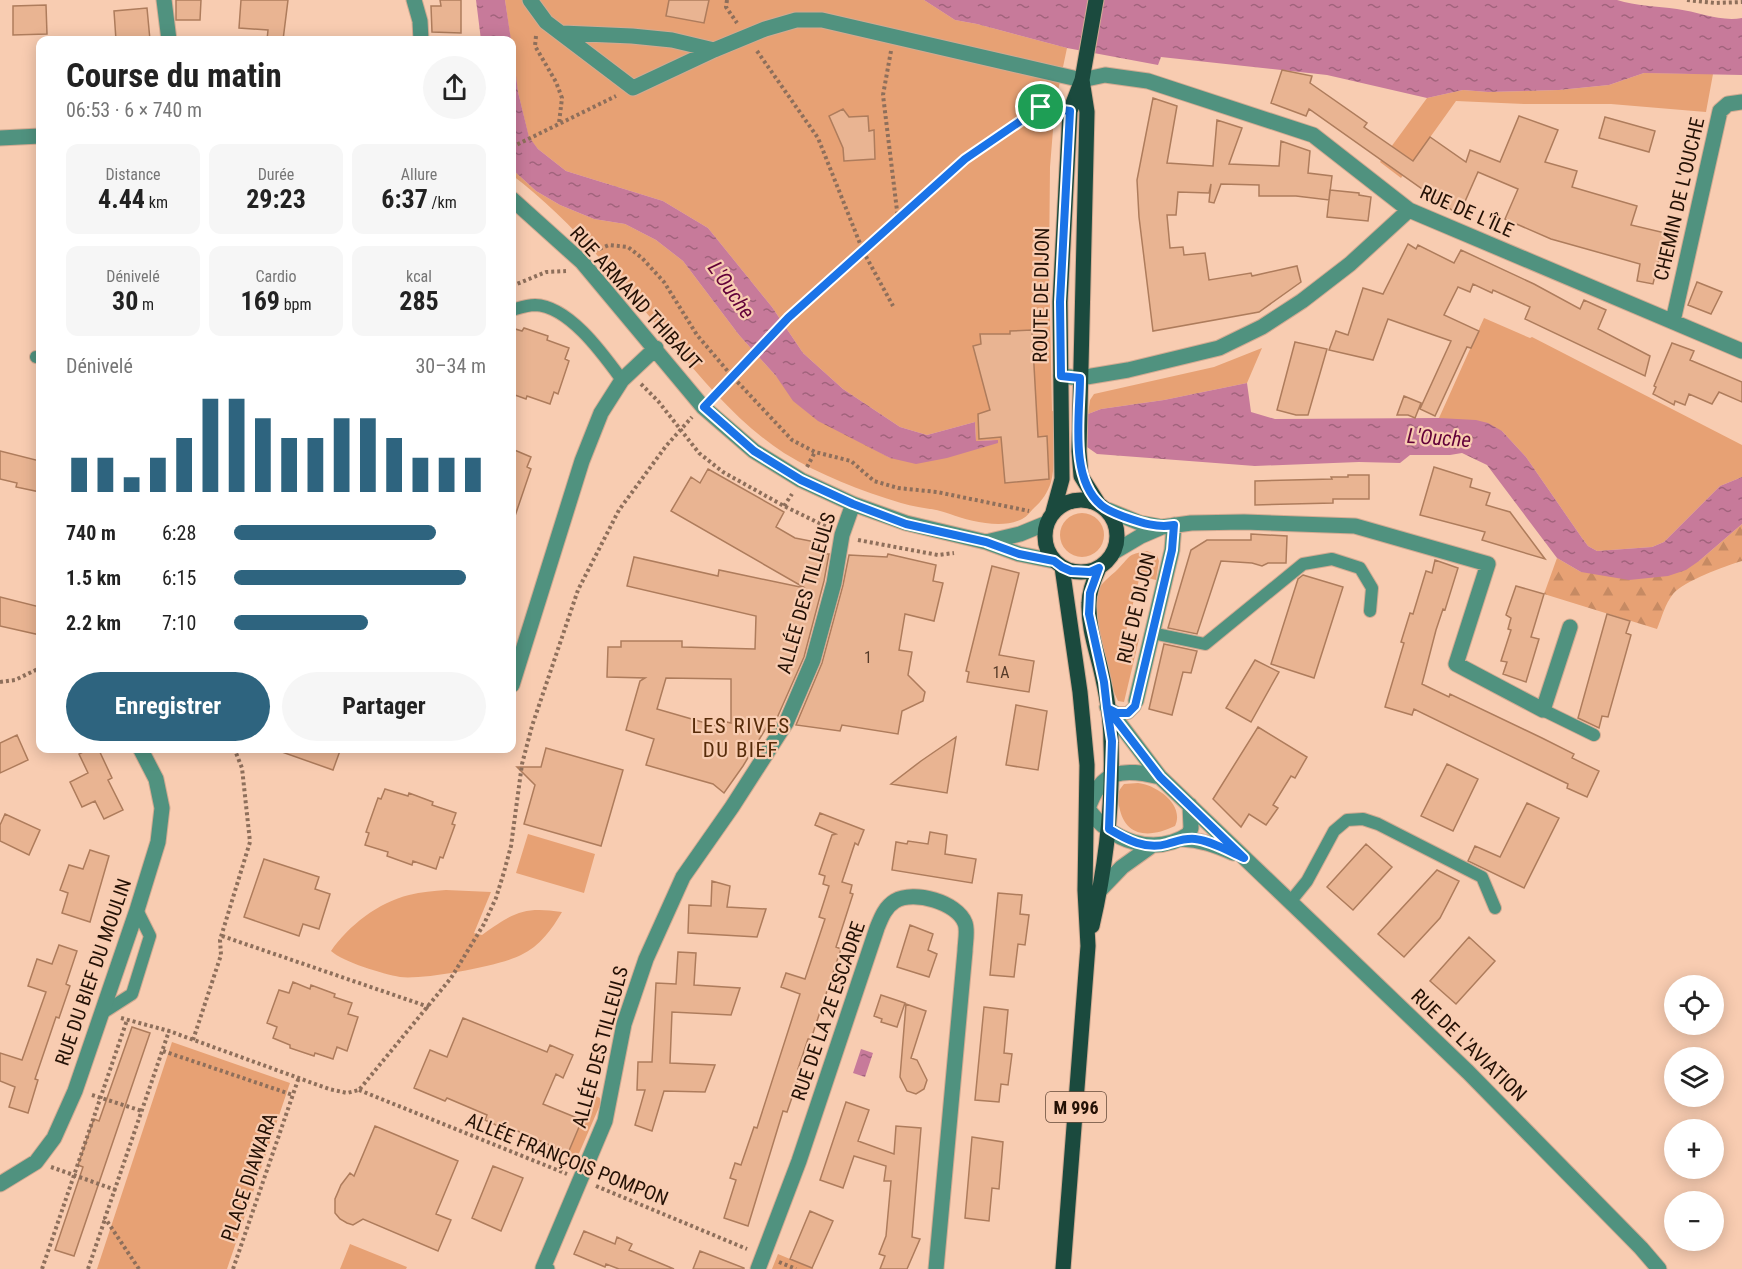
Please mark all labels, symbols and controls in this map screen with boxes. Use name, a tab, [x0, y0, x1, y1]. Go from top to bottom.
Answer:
text: Course du matin	[66, 56, 282, 95]
button: share	[423, 56, 486, 119]
pin	[1015, 81, 1066, 132]
icon: arrive	[1024, 90, 1057, 123]
text: 06:53 · 6 × 740 m	[66, 98, 202, 122]
street label: CHEMIN DE L'OUCHE	[1649, 115, 1709, 283]
text: Distance	[105, 165, 161, 184]
text: Durée	[258, 165, 294, 184]
text: Allure	[401, 165, 437, 184]
street label: RUE DE L'ÎLE	[1417, 180, 1518, 242]
text: 4.44	[98, 184, 145, 214]
text: 29:23	[246, 184, 306, 214]
text: 6:37	[381, 184, 428, 214]
text: km	[145, 193, 168, 212]
text: /km	[428, 193, 457, 212]
street label: RUE ARMAND THIBAUT	[565, 221, 707, 375]
street label: ROUTE DE DIJON	[1028, 227, 1054, 363]
water label: L'Ouche	[703, 257, 759, 323]
text: Dénivelé	[106, 267, 160, 286]
text: Cardio	[255, 267, 297, 286]
text: kcal	[406, 267, 432, 286]
text: 30	[112, 286, 138, 316]
text: 169	[241, 286, 280, 316]
text: 285	[399, 286, 439, 316]
text: m	[138, 295, 154, 314]
text: bpm	[280, 295, 311, 314]
text: Dénivelé	[66, 354, 133, 378]
text: 30–34 m	[415, 354, 486, 378]
water label: L'Ouche	[1406, 424, 1472, 452]
street label: ALLÉE DES TILLEULS	[772, 510, 840, 676]
text: 740 m	[66, 521, 116, 545]
text: 6:28	[162, 521, 196, 545]
street label: RUE DE DIJON	[1112, 550, 1160, 666]
text: 1.5 km	[66, 566, 121, 590]
text: 6:15	[162, 566, 196, 590]
text: 2.2 km	[66, 611, 121, 635]
text: 7:10	[162, 611, 196, 635]
house number: 1	[864, 648, 872, 667]
house number: 1A	[992, 663, 1010, 682]
button: Enregistrer	[66, 672, 270, 741]
button: Partager	[282, 672, 486, 741]
district label: LES RIVES DU BIEF	[691, 714, 791, 762]
street label: RUE DU BIEF DU MOULIN	[50, 875, 136, 1069]
street label: RUE DE LA 2E ESCADRE	[786, 918, 870, 1104]
street label: ALLÉE DES TILLEULS	[567, 964, 633, 1130]
map controls	[1664, 975, 1724, 1251]
button: locate	[1664, 975, 1724, 1035]
street label: RUE DE L'AVIATION	[1406, 984, 1532, 1106]
button: layers	[1664, 1047, 1724, 1107]
road number: M 996	[1046, 1092, 1106, 1122]
street label: ALLÉE FRANÇOIS POMPON	[462, 1107, 672, 1211]
street label: PLACE DIAWARA	[216, 1109, 282, 1244]
button: +	[1664, 1119, 1724, 1179]
button: −	[1664, 1191, 1724, 1251]

